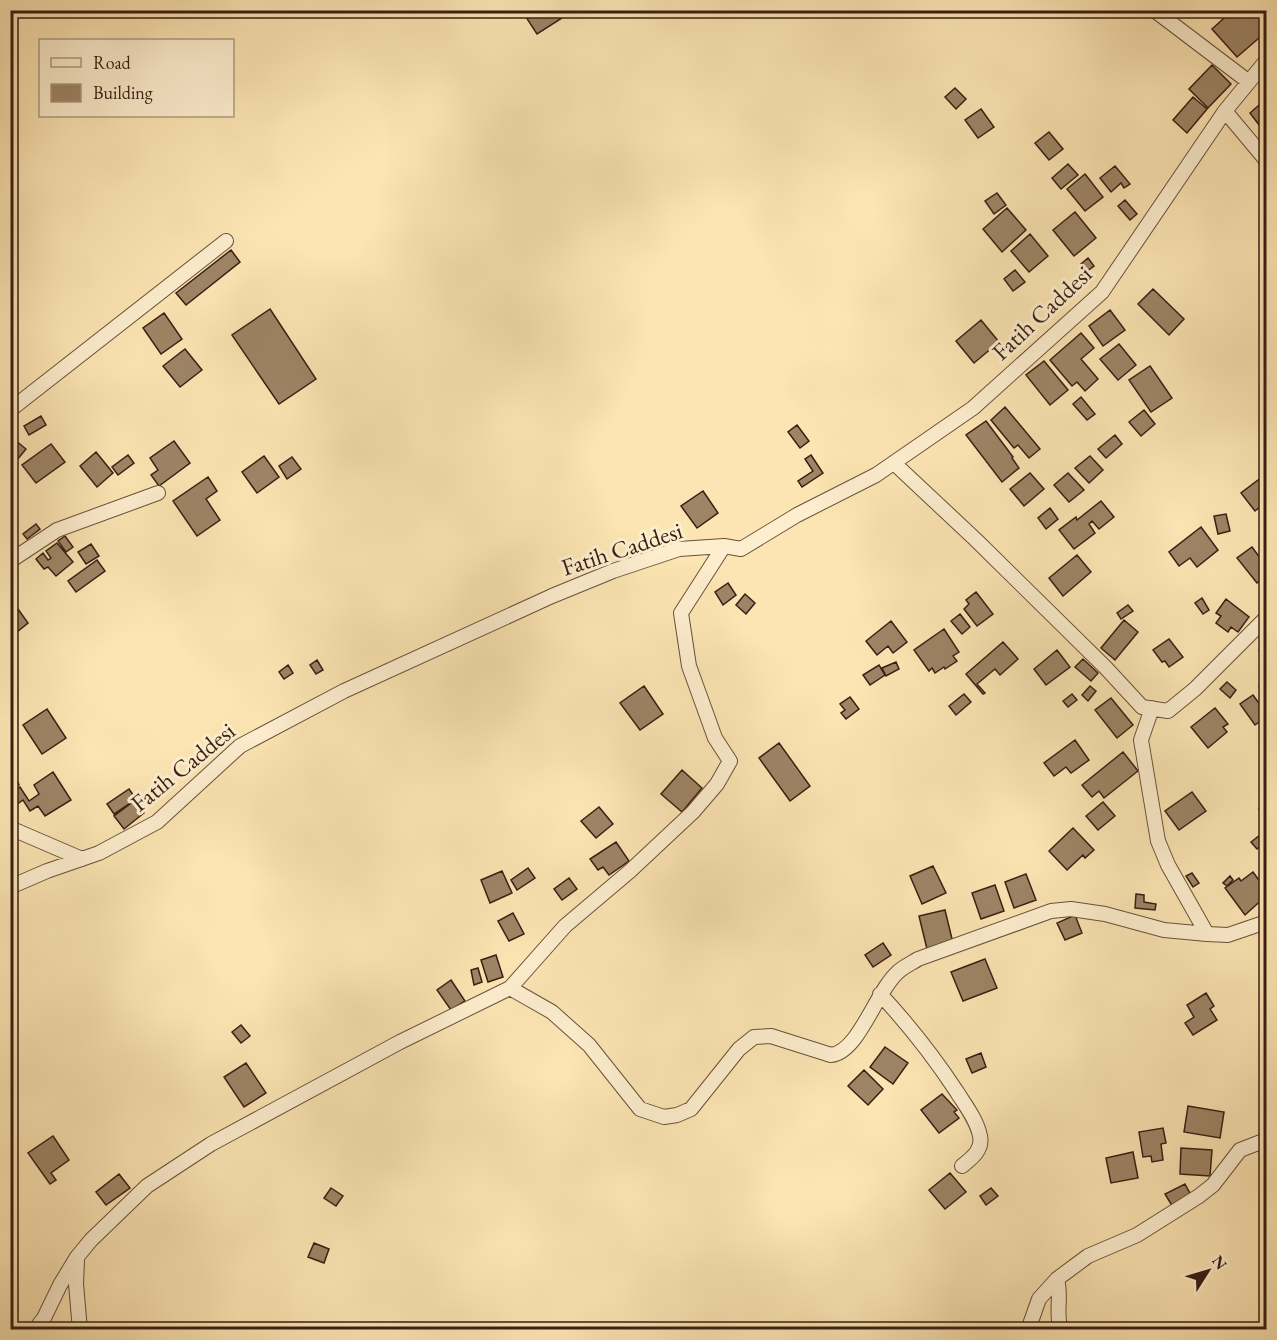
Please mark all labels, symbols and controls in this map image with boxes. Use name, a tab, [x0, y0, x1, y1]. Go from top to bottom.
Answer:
legend	[39, 39, 234, 117]
text: Road	[93, 51, 132, 74]
text: Building	[93, 81, 153, 104]
street label: Fatih Caddesi	[985, 258, 1098, 367]
street label: Fatih Caddesi	[557, 514, 686, 583]
street label: Fatih Caddesi	[124, 715, 241, 818]
north arrow	[1178, 1241, 1238, 1301]
text: N	[1207, 1251, 1232, 1274]

